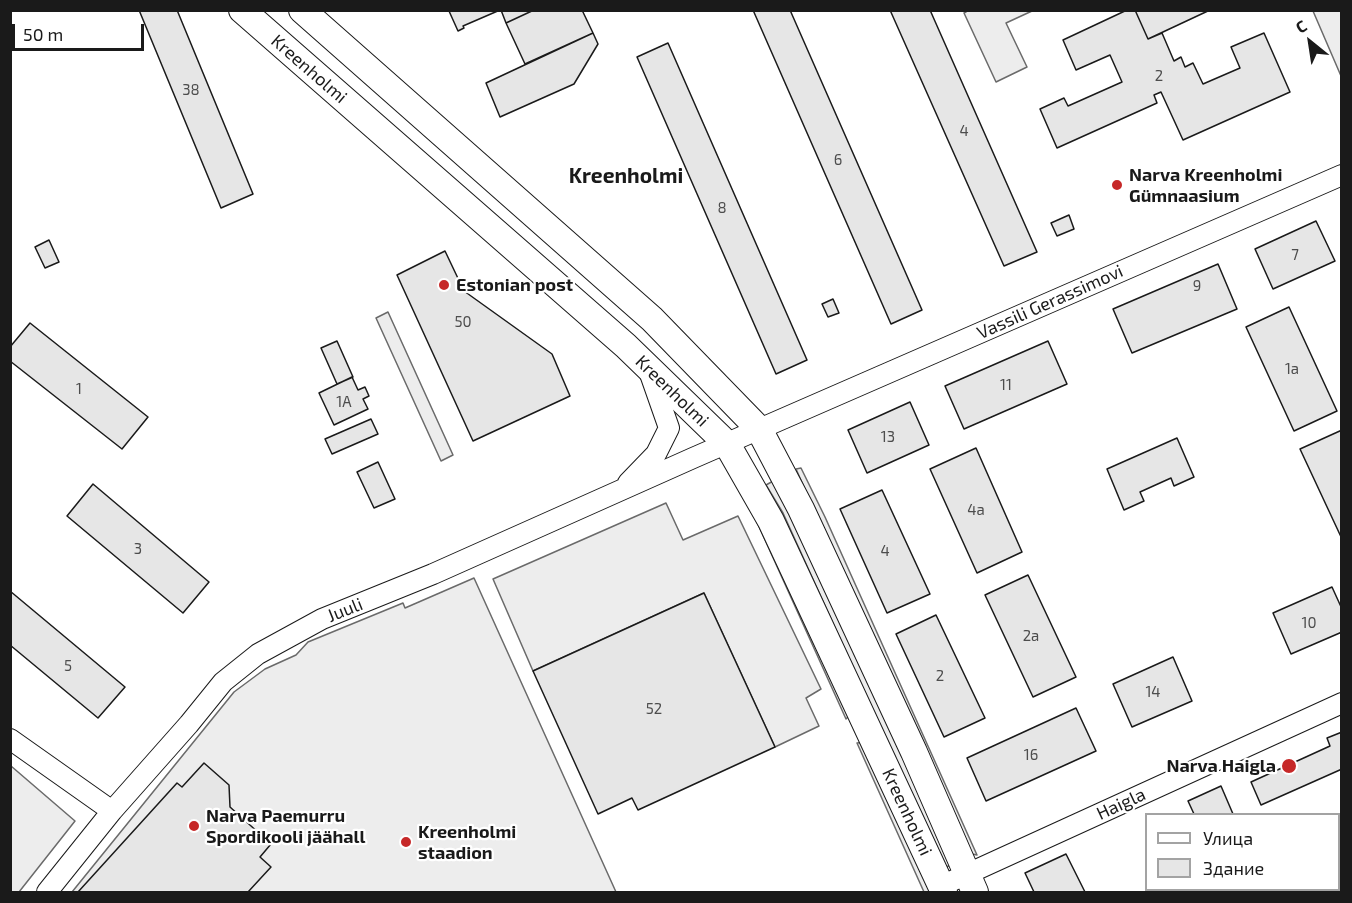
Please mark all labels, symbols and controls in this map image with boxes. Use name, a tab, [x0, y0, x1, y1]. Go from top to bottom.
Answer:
scale bar	[15, 12, 147, 50]
north arrow	[1280, 12, 1340, 72]
text: С	[1292, 15, 1310, 37]
text: 50 m	[23, 23, 63, 45]
street label: Kreenholmi	[267, 30, 351, 108]
house number: 2	[1155, 67, 1163, 85]
house number: 38	[182, 81, 200, 99]
house number: 4	[959, 122, 969, 140]
house number: 6	[834, 151, 842, 169]
district label: Kreenholmi	[569, 163, 683, 189]
place label: Narva Kreenholmi Gümnaasium	[1129, 164, 1282, 207]
marker: Narva Kreenholmi Gümnaasium	[1110, 178, 1124, 192]
house number: 8	[717, 199, 727, 217]
house number: 7	[1291, 246, 1299, 264]
street label: Vassili Gerassimovi	[974, 260, 1126, 344]
place label: Estonian post	[456, 274, 573, 296]
house number: 9	[1193, 277, 1201, 295]
marker: Estonian post	[437, 278, 451, 292]
house number: 50	[454, 313, 472, 331]
street label: Kreenholmi	[631, 351, 713, 431]
house number: 1a	[1285, 360, 1299, 378]
house number: 11	[1000, 376, 1012, 394]
house number: 1	[76, 380, 82, 398]
house number: 1A	[336, 393, 352, 411]
house number: 13	[881, 428, 895, 446]
house number: 4a	[967, 501, 985, 519]
house number: 3	[134, 540, 142, 558]
house number: 4	[880, 542, 890, 560]
street label: Juuli	[324, 593, 366, 627]
house number: 10	[1301, 614, 1317, 632]
house number: 2a	[1023, 627, 1039, 645]
house number: 5	[64, 657, 72, 675]
house number: 2	[936, 667, 944, 685]
house number: 14	[1145, 683, 1161, 701]
house number: 52	[646, 700, 662, 718]
house number: 16	[1024, 746, 1038, 764]
place label: Narva Haigla	[1167, 755, 1276, 777]
marker: Narva Haigla	[1280, 757, 1298, 775]
street label: Kreenholmi	[877, 765, 937, 859]
street label: Haigla	[1093, 783, 1149, 825]
place label: Narva Paemurru Spordikooli jäähall	[206, 805, 365, 848]
legend	[1145, 813, 1340, 891]
marker: Narva Paemurru Spordikooli jäähall	[187, 819, 201, 833]
place label: Kreenholmi staadion	[418, 821, 516, 864]
text: Улица	[1203, 827, 1253, 849]
marker: Kreenholmi staadion	[399, 835, 413, 849]
text: Здание	[1203, 857, 1264, 879]

